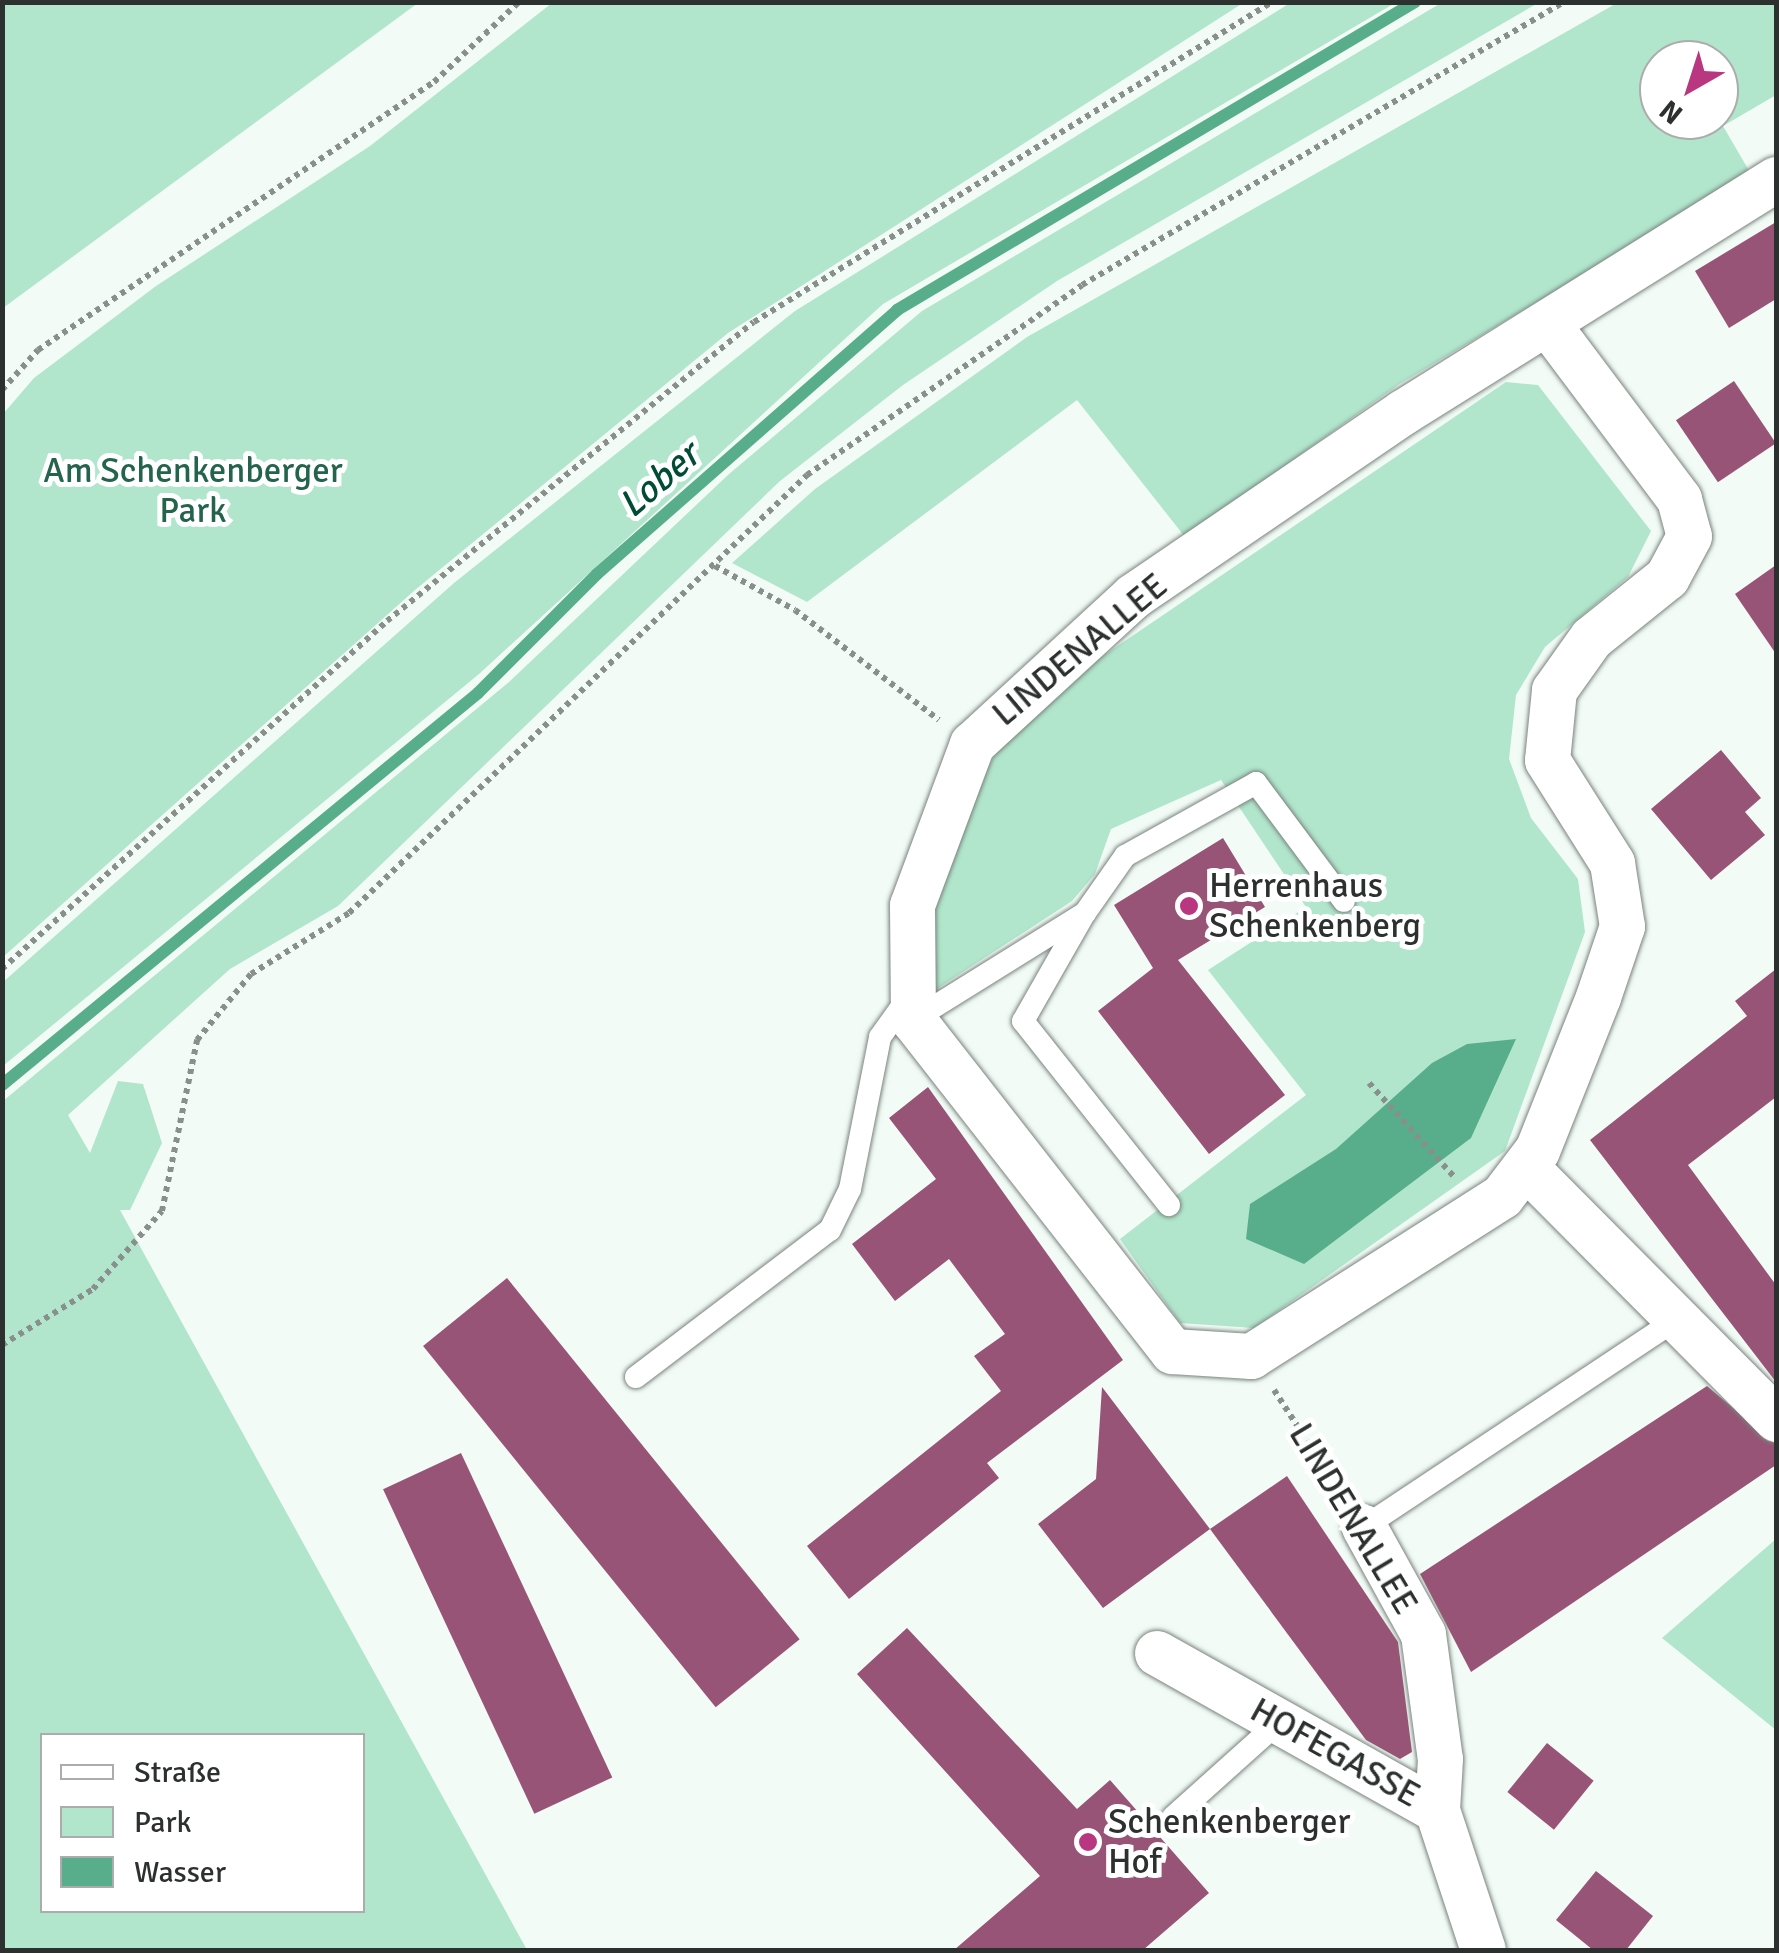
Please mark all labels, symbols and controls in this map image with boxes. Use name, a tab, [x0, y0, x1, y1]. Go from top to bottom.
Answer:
north arrow	[1639, 40, 1739, 140]
text: N	[1653, 92, 1690, 131]
water label: Lober	[609, 433, 709, 527]
park label: Am Schenkenberger Park	[43, 450, 343, 532]
street label: LINDENALLEE	[984, 565, 1176, 735]
place label: Herrenhaus Schenkenberg	[1209, 865, 1421, 947]
marker: Herrenhaus Schenkenberg	[1178, 895, 1200, 917]
street label: LINDENALLEE	[1280, 1416, 1426, 1622]
street label: HOFEGASSE	[1243, 1689, 1427, 1817]
legend	[40, 1733, 365, 1913]
text: Straße	[134, 1754, 221, 1791]
place label: Schenkenberger Hof	[1108, 1801, 1350, 1883]
text: Park	[134, 1804, 192, 1841]
marker: Schenkenberger Hof	[1077, 1831, 1099, 1853]
text: Wasser	[134, 1854, 226, 1891]

